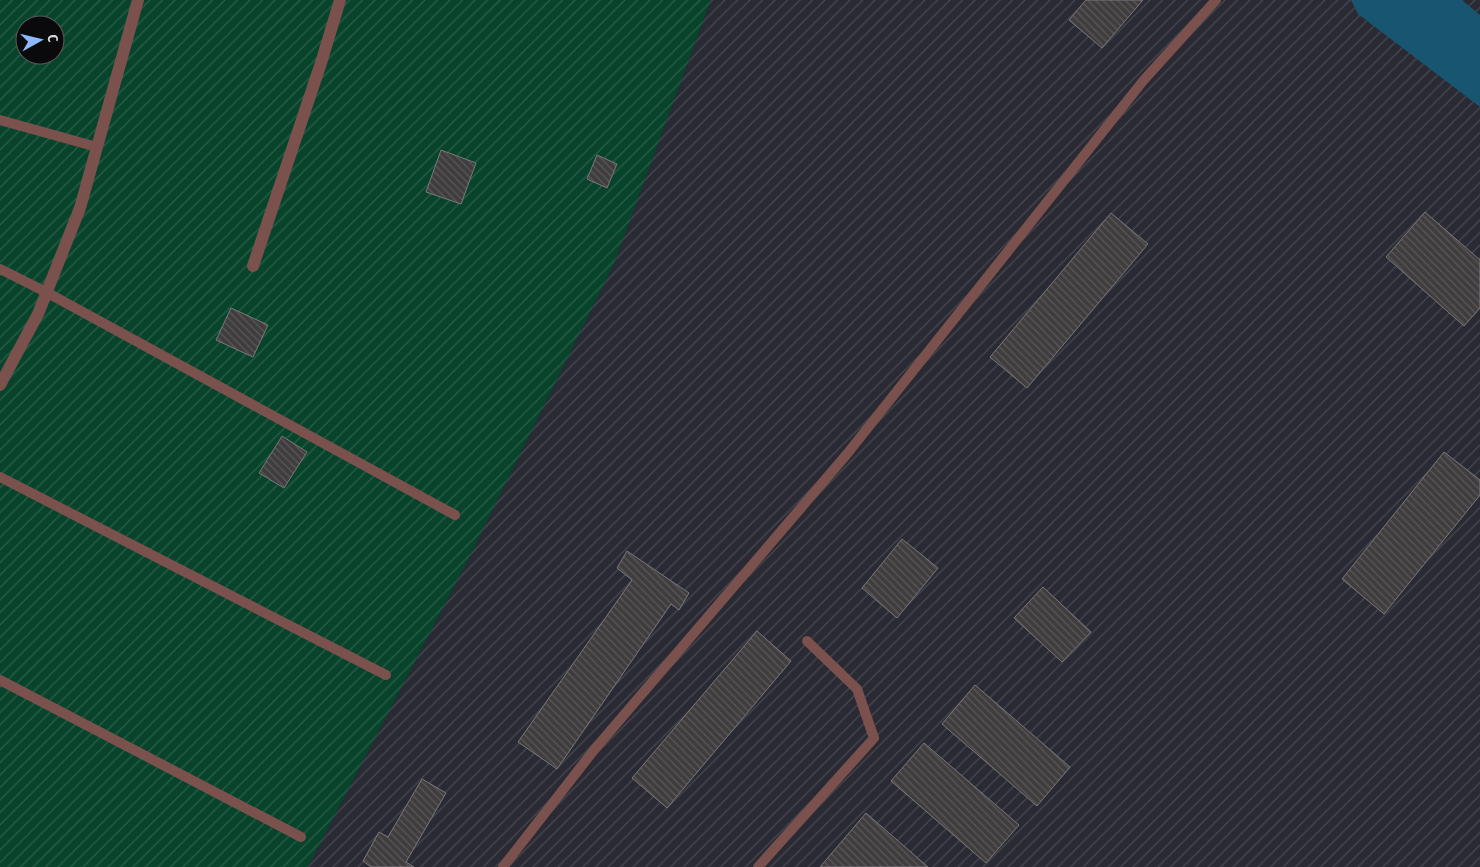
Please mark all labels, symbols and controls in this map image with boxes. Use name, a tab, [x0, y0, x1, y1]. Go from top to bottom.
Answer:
north arrow	[15, 15, 65, 65]
text: С	[43, 33, 61, 44]

